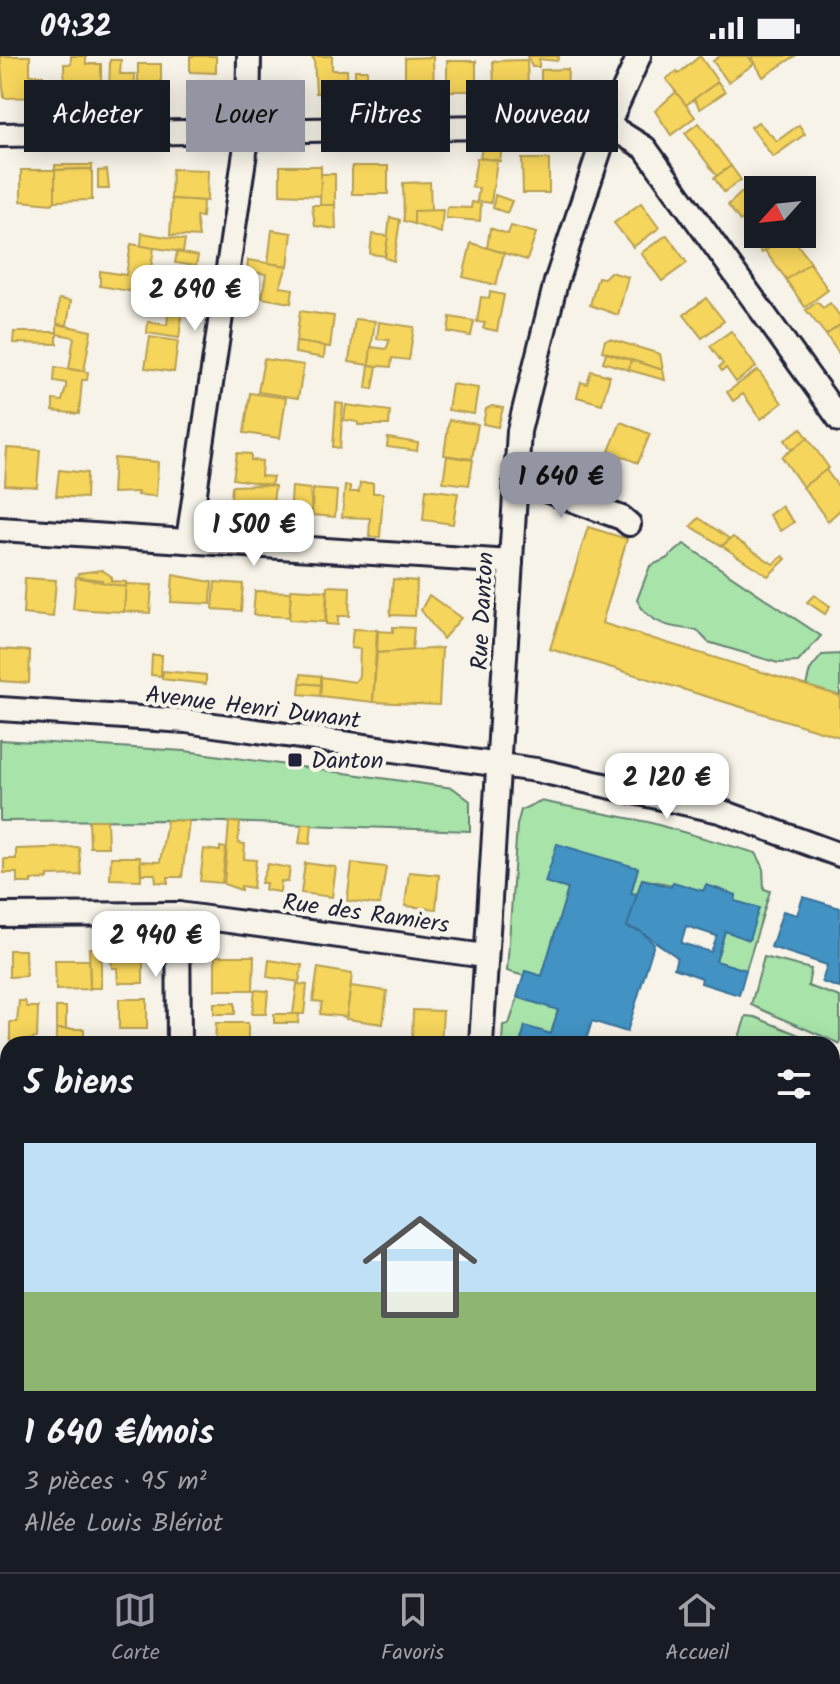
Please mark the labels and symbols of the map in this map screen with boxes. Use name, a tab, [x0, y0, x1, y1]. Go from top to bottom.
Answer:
north arrow	[744, 176, 816, 248]
pin: 2 690 €	[121, 265, 269, 333]
pin: 1 640 €	[487, 452, 635, 520]
pin: 1 500 €	[180, 500, 328, 568]
street label: Rue Danton	[461, 551, 506, 671]
street label: Avenue Henri Dunant	[143, 676, 363, 741]
place label: Danton	[311, 742, 383, 781]
marker: Danton	[286, 751, 304, 769]
pin: 2 120 €	[593, 753, 741, 821]
street label: Rue des Ramiers	[280, 884, 452, 945]
pin: 2 940 €	[82, 911, 230, 979]

